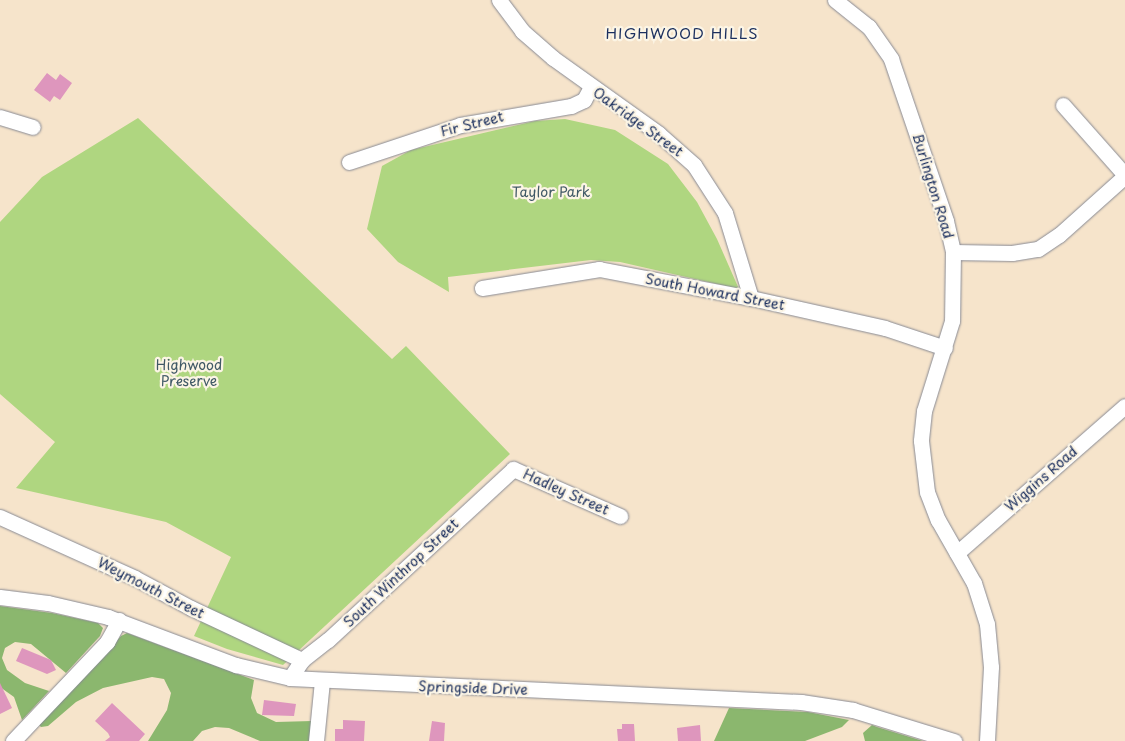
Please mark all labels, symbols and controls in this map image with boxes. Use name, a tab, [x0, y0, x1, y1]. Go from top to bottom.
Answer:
district label: HIGHWOOD HILLS	[604, 24, 760, 42]
street label: Oakridge Street	[590, 84, 686, 160]
street label: Fir Street	[439, 108, 505, 140]
street label: Burlington Road	[909, 131, 957, 241]
park label: Taylor Park	[512, 184, 590, 200]
street label: South Howard Street	[643, 270, 787, 314]
park label: Highwood Preserve	[156, 357, 222, 390]
street label: Wiggins Road	[1001, 443, 1081, 515]
street label: Hadley Street	[520, 465, 612, 519]
street label: South Winthrop Street	[340, 515, 462, 631]
street label: Weymouth Street	[95, 554, 207, 622]
street label: Springside Drive	[418, 678, 528, 698]

